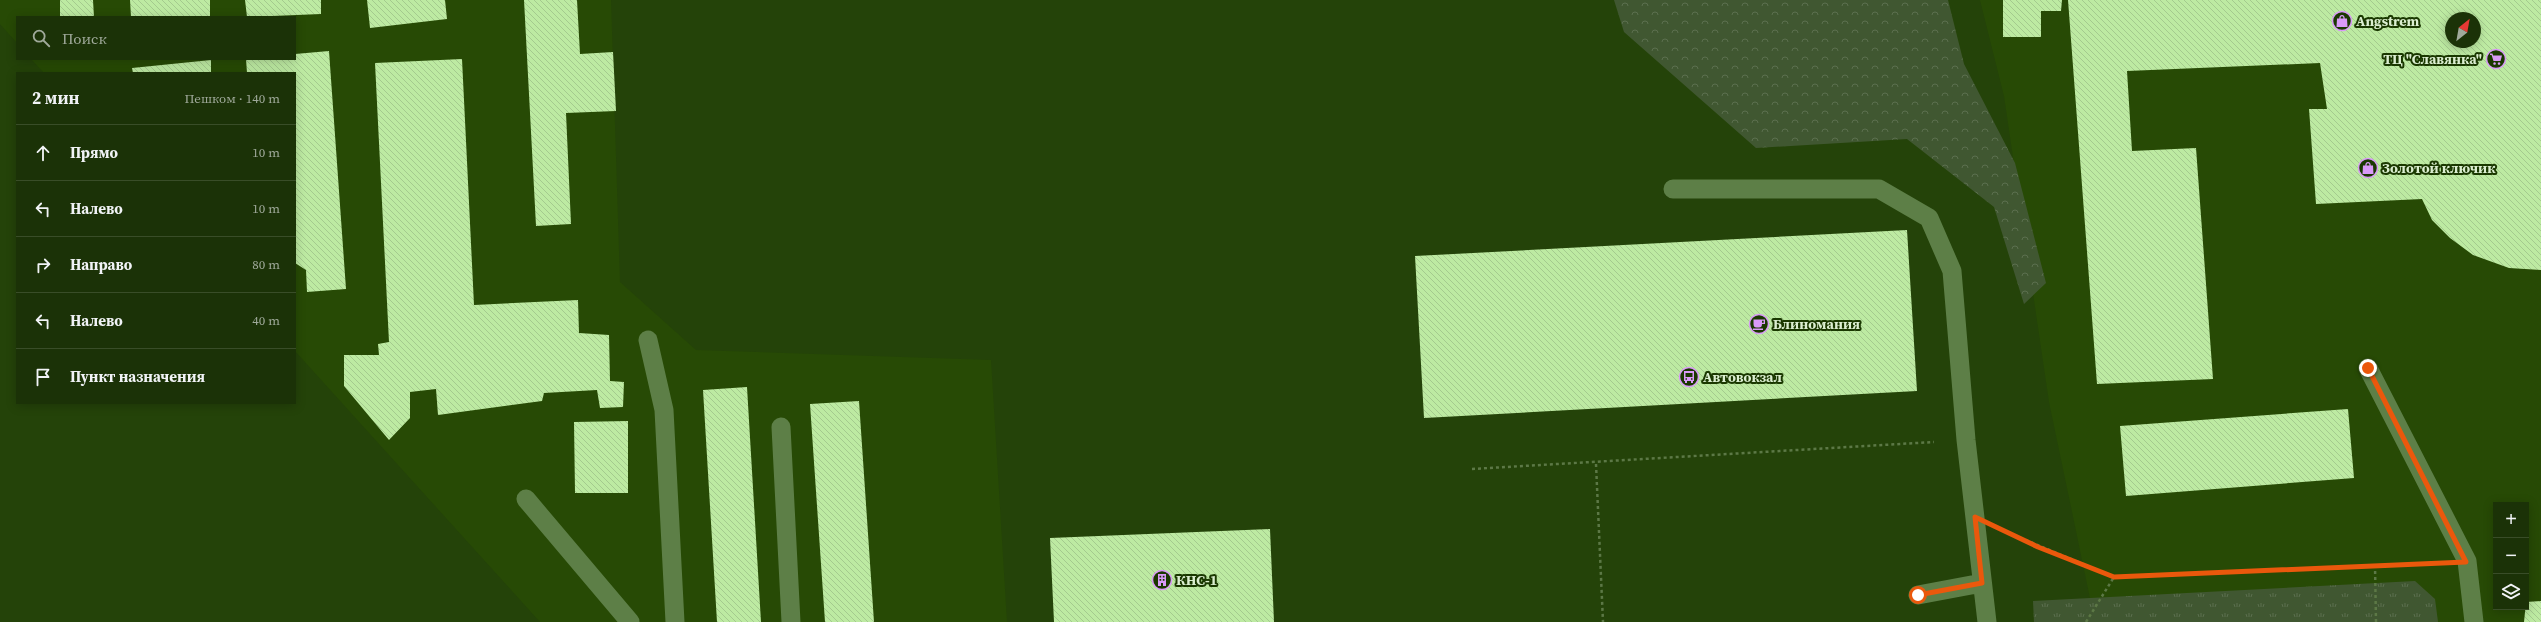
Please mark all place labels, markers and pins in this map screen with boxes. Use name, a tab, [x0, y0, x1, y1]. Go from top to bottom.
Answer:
shop icon: Angstrem	[2331, 10, 2353, 32]
place label: Angstrem	[2356, 11, 2420, 31]
supermarket icon: ТЦ "Славянка"	[2485, 48, 2507, 70]
place label: ТЦ "Славянка"	[2383, 49, 2482, 69]
shop icon: Золотой ключик	[2357, 157, 2379, 179]
place label: Золотой ключик	[2382, 158, 2496, 178]
cafe icon: Блиномания	[1748, 313, 1770, 335]
place label: Блиномания	[1773, 314, 1860, 334]
bus stop icon: Автовокзал	[1678, 366, 1700, 388]
place label: Автовокзал	[1703, 367, 1782, 387]
building icon: КНС-1	[1151, 569, 1173, 591]
place label: КНС-1	[1176, 570, 1217, 590]

